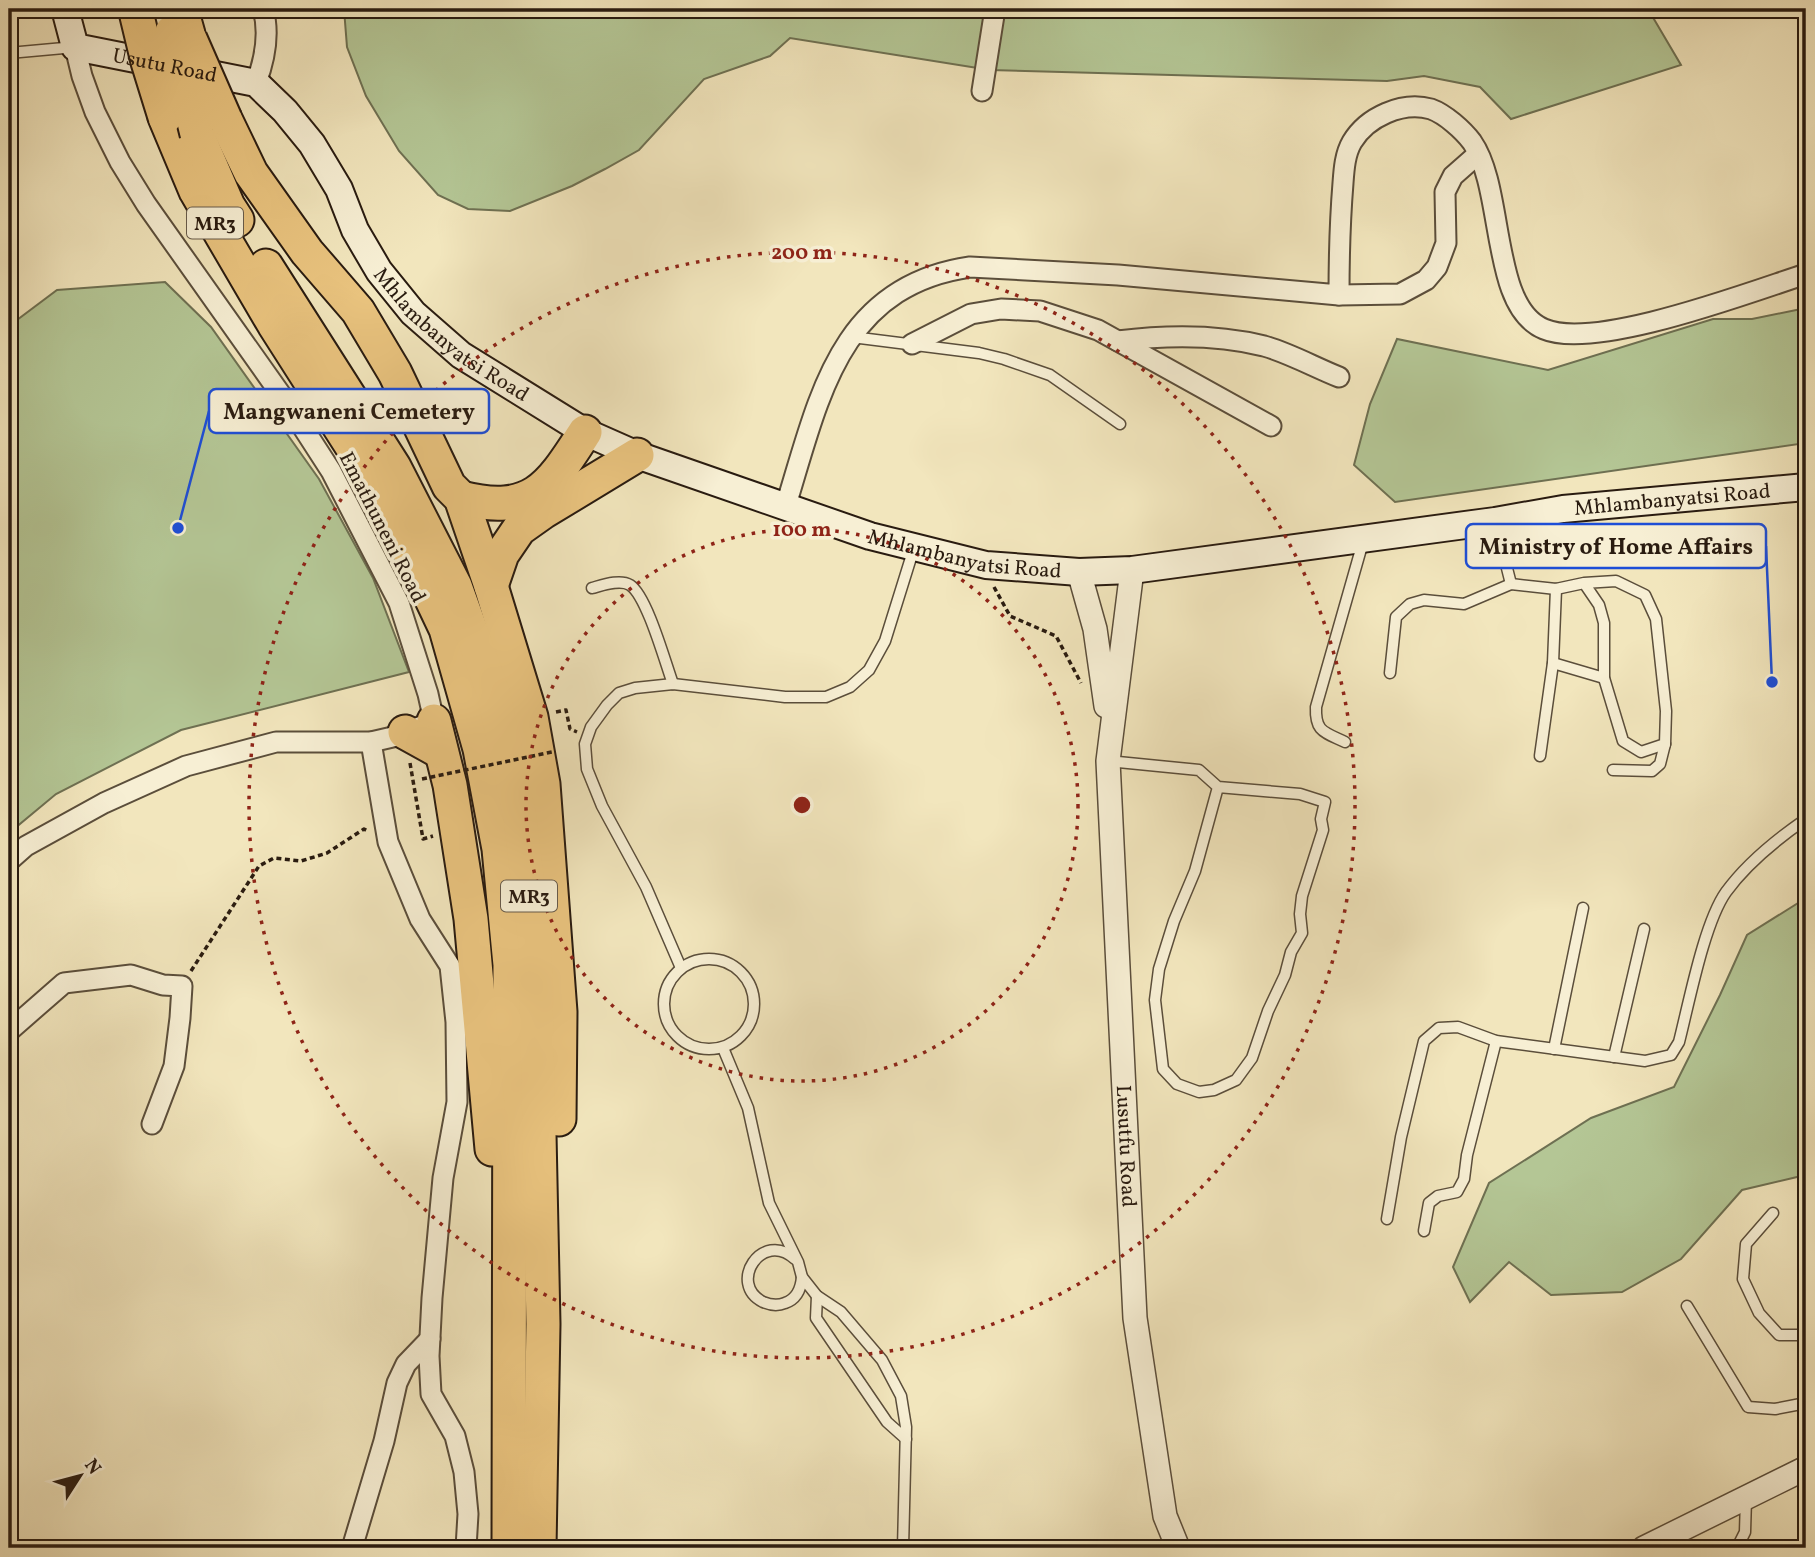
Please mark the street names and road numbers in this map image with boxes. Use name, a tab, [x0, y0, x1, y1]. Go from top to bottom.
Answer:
street label: Usutu Road	[110, 42, 219, 91]
road number: MR3	[187, 208, 243, 238]
street label: Mhlambanyatsi Road	[366, 262, 534, 410]
street label: Emathuneni Road	[331, 447, 432, 608]
street label: Mhlambanyatsi Road	[1573, 477, 1772, 524]
street label: Mhlambanyatsi Road	[865, 523, 1063, 587]
road number: MR3	[501, 880, 557, 912]
street label: Lusutfu Road	[1108, 1084, 1143, 1208]

